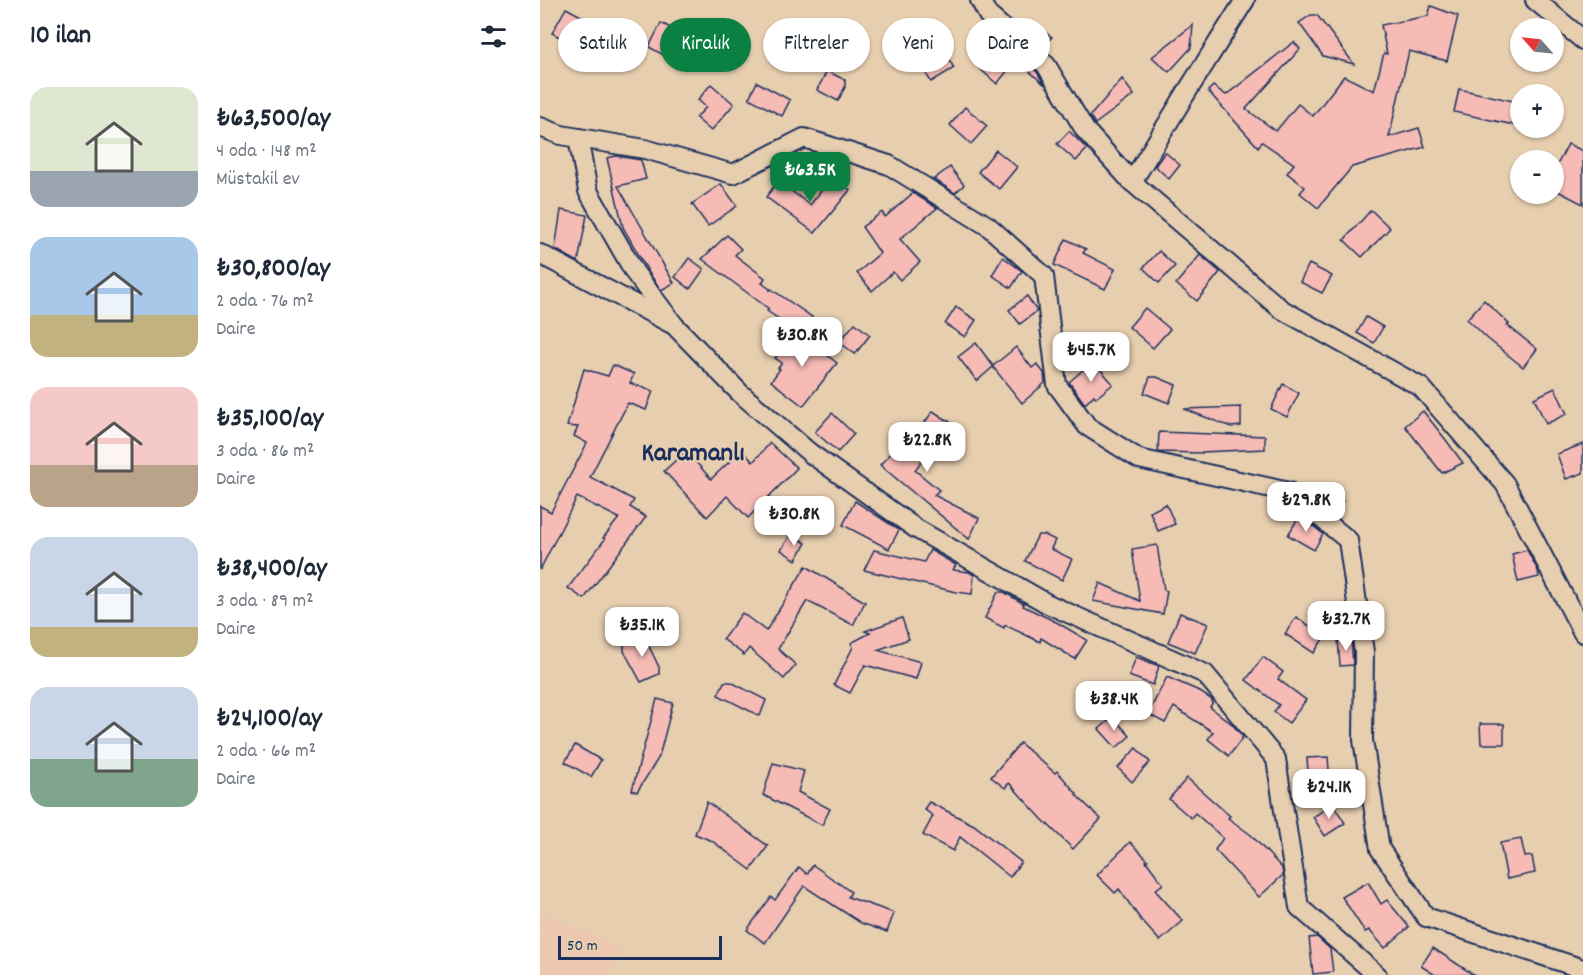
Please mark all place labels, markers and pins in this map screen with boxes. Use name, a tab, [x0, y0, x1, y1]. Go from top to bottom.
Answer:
pin: ₺63.5K	[761, 152, 859, 203]
pin: ₺30.8K	[753, 317, 851, 368]
pin: ₺45.7K	[1042, 332, 1140, 383]
pin: ₺22.8K	[878, 422, 976, 473]
pin: ₺29.8K	[1257, 482, 1355, 533]
pin: ₺30.8K	[745, 496, 843, 547]
pin: ₺32.7K	[1297, 601, 1395, 652]
pin: ₺35.1K	[593, 607, 691, 658]
pin: ₺38.4K	[1065, 681, 1163, 732]
pin: ₺24.1K	[1280, 769, 1378, 820]

